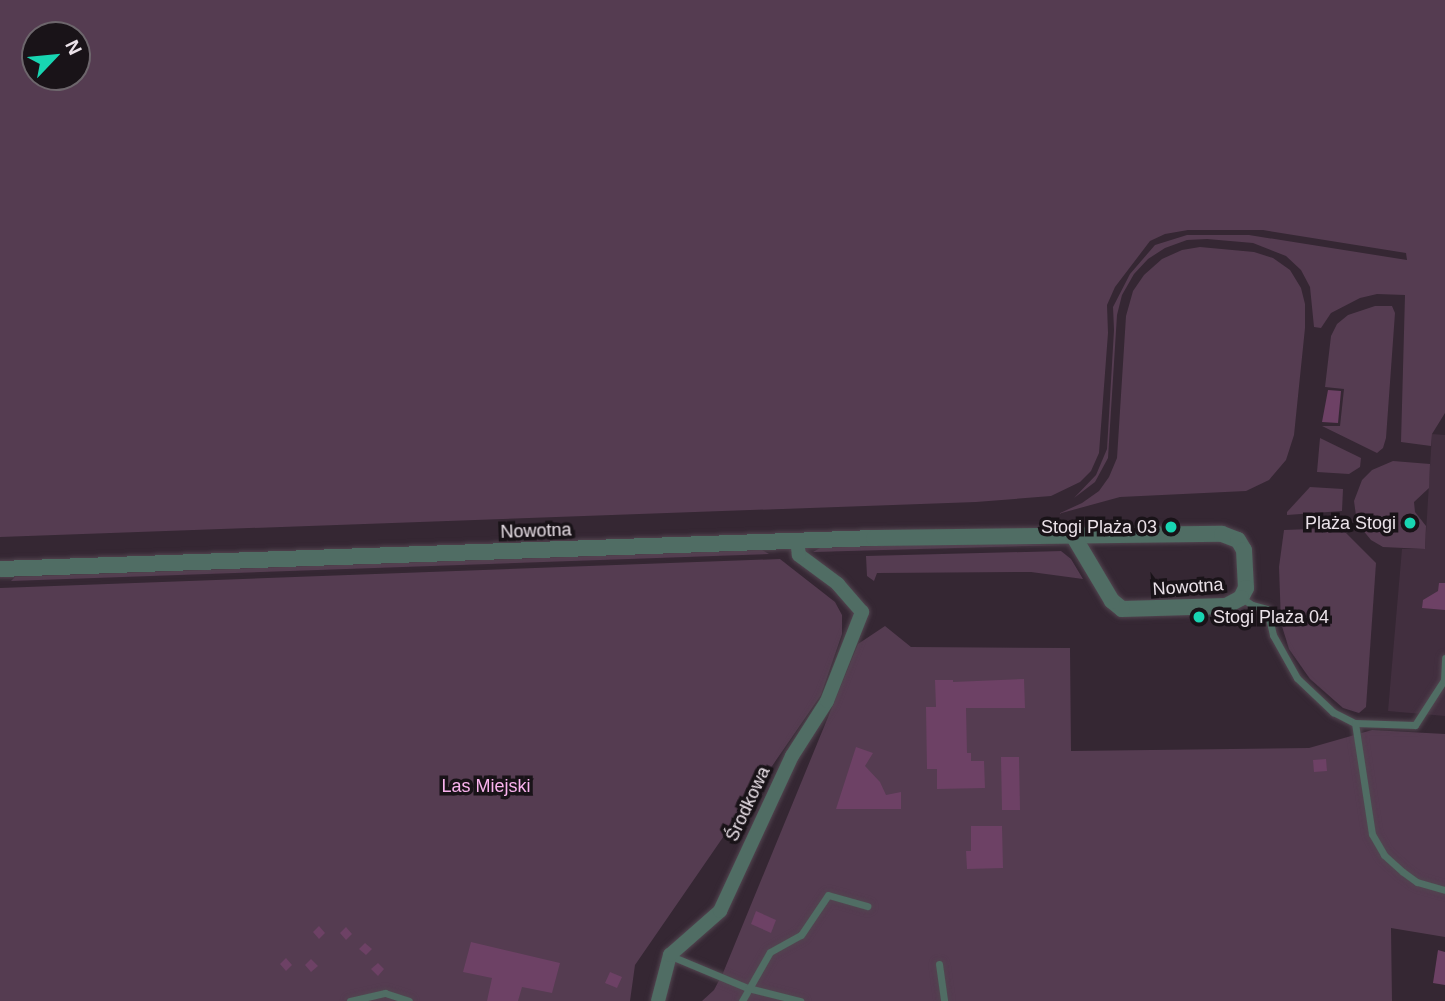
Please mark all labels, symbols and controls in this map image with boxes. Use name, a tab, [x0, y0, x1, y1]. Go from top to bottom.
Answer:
north arrow	[21, 21, 91, 91]
text: N	[61, 37, 86, 58]
place label: Plaża Stogi	[1305, 512, 1396, 534]
marker: Plaża Stogi	[1402, 515, 1418, 531]
place label: Stogi Plaża 03	[1041, 516, 1157, 538]
street label: Nowotna	[500, 519, 572, 543]
marker: Stogi Plaża 03	[1163, 519, 1179, 535]
street label: Nowotna	[1152, 574, 1224, 600]
place label: Stogi Plaża 04	[1213, 606, 1329, 628]
marker: Stogi Plaża 04	[1191, 609, 1207, 625]
street label: Środkowa	[721, 763, 775, 845]
park label: Las Miejski	[441, 775, 531, 797]

